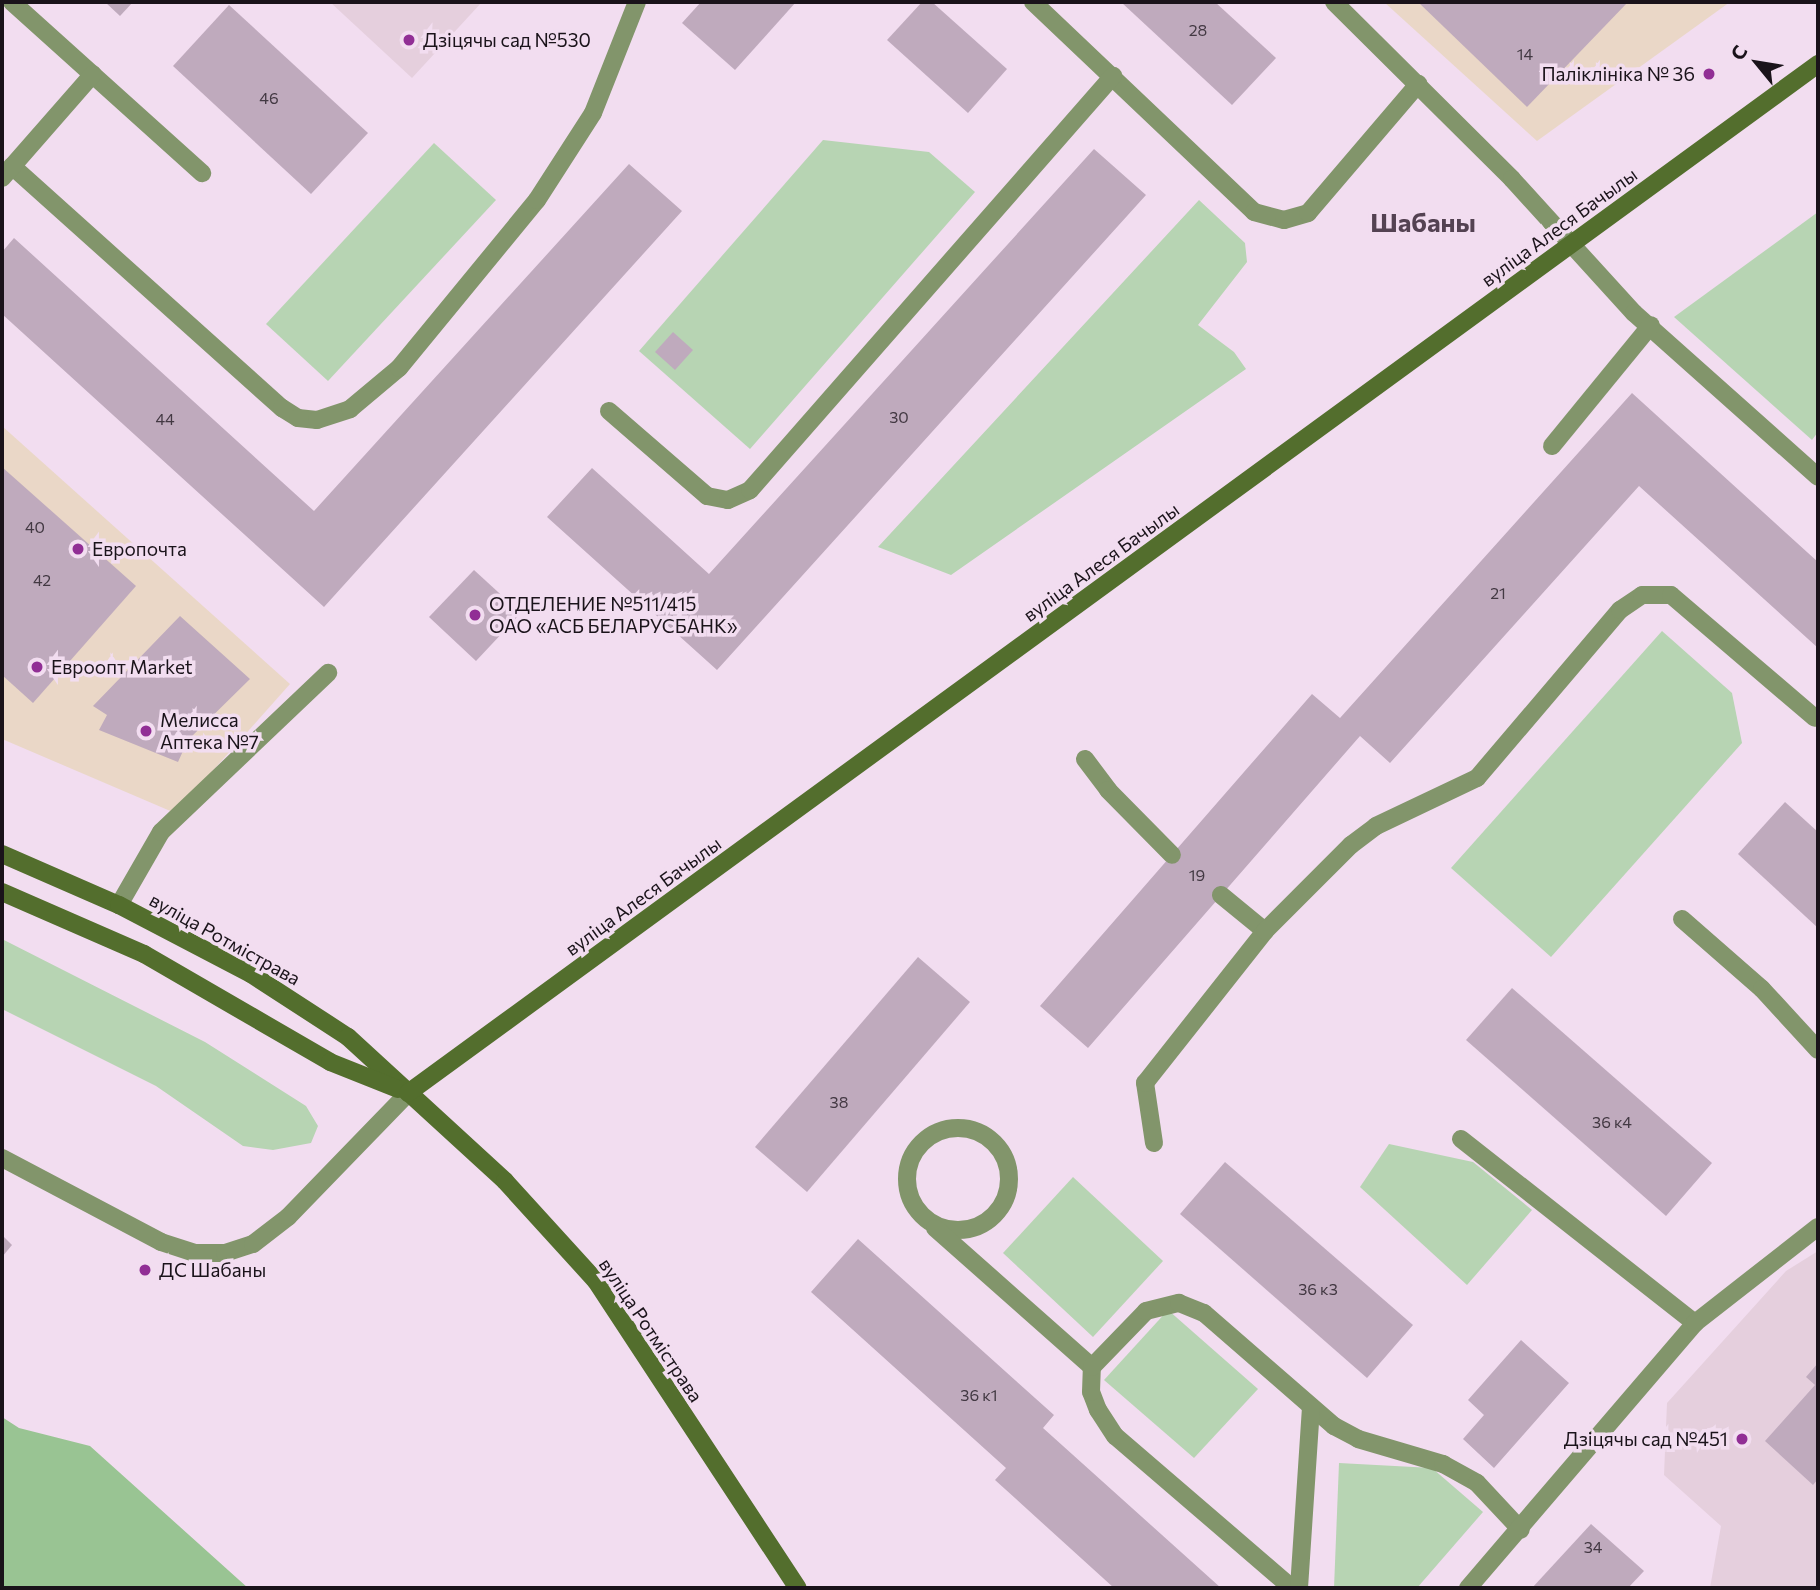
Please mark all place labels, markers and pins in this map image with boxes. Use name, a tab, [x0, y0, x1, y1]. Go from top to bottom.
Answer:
place label: Дзіцячы сад №530	[423, 29, 591, 51]
marker: Дзіцячы сад №530	[401, 32, 417, 48]
place label: Паліклініка № 36	[1541, 63, 1695, 85]
marker: Паліклініка № 36	[1701, 66, 1717, 82]
place label: Европочта	[92, 538, 187, 560]
marker: Европочта	[70, 541, 86, 557]
place label: ОТДЕЛЕНИЕ №511/415 ОАО «АСБ БЕЛАРУСБАНК»	[489, 593, 738, 637]
marker: ОТДЕЛЕНИЕ №511/415 ОАО «АСБ БЕЛАРУСБАНК»	[467, 607, 483, 623]
place label: Евроопт Market	[51, 656, 193, 678]
marker: Евроопт Market	[29, 659, 45, 675]
place label: Мелисса Аптека №7	[160, 709, 259, 753]
marker: Мелисса Аптека №7	[138, 723, 154, 739]
place label: ДС Шабаны	[159, 1259, 266, 1281]
marker: ДС Шабаны	[137, 1262, 153, 1278]
place label: Дзіцячы сад №451	[1564, 1428, 1728, 1450]
marker: Дзіцячы сад №451	[1734, 1431, 1750, 1447]

